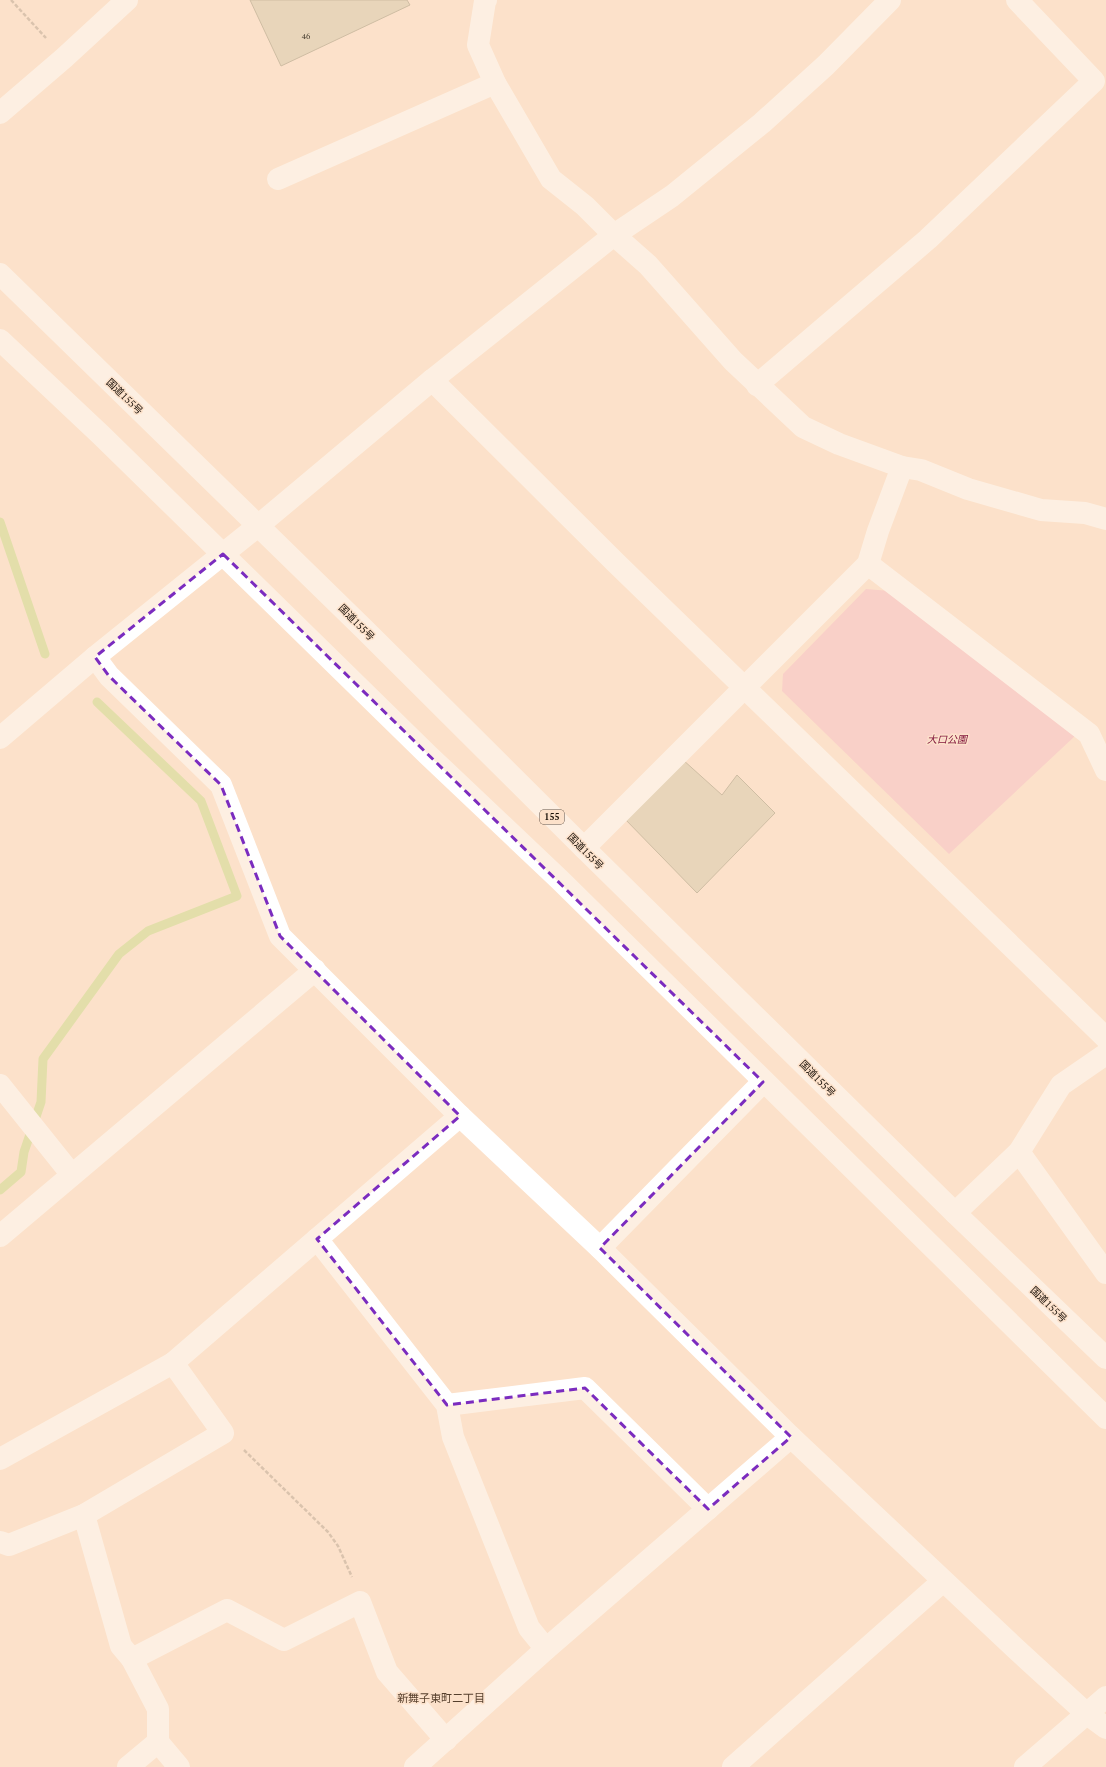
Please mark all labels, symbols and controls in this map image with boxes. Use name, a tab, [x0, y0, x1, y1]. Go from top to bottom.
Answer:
house number: 46	[302, 31, 311, 41]
street label: 国道155号	[104, 376, 146, 417]
street label: 国道155号	[336, 601, 378, 643]
park label: 大口公園	[927, 733, 969, 746]
road number: 155	[540, 810, 564, 824]
street label: 国道155号	[565, 830, 607, 872]
street label: 国道155号	[797, 1057, 839, 1099]
street label: 国道155号	[1028, 1284, 1070, 1325]
district label: 新舞子東町二丁目	[397, 1691, 485, 1705]

